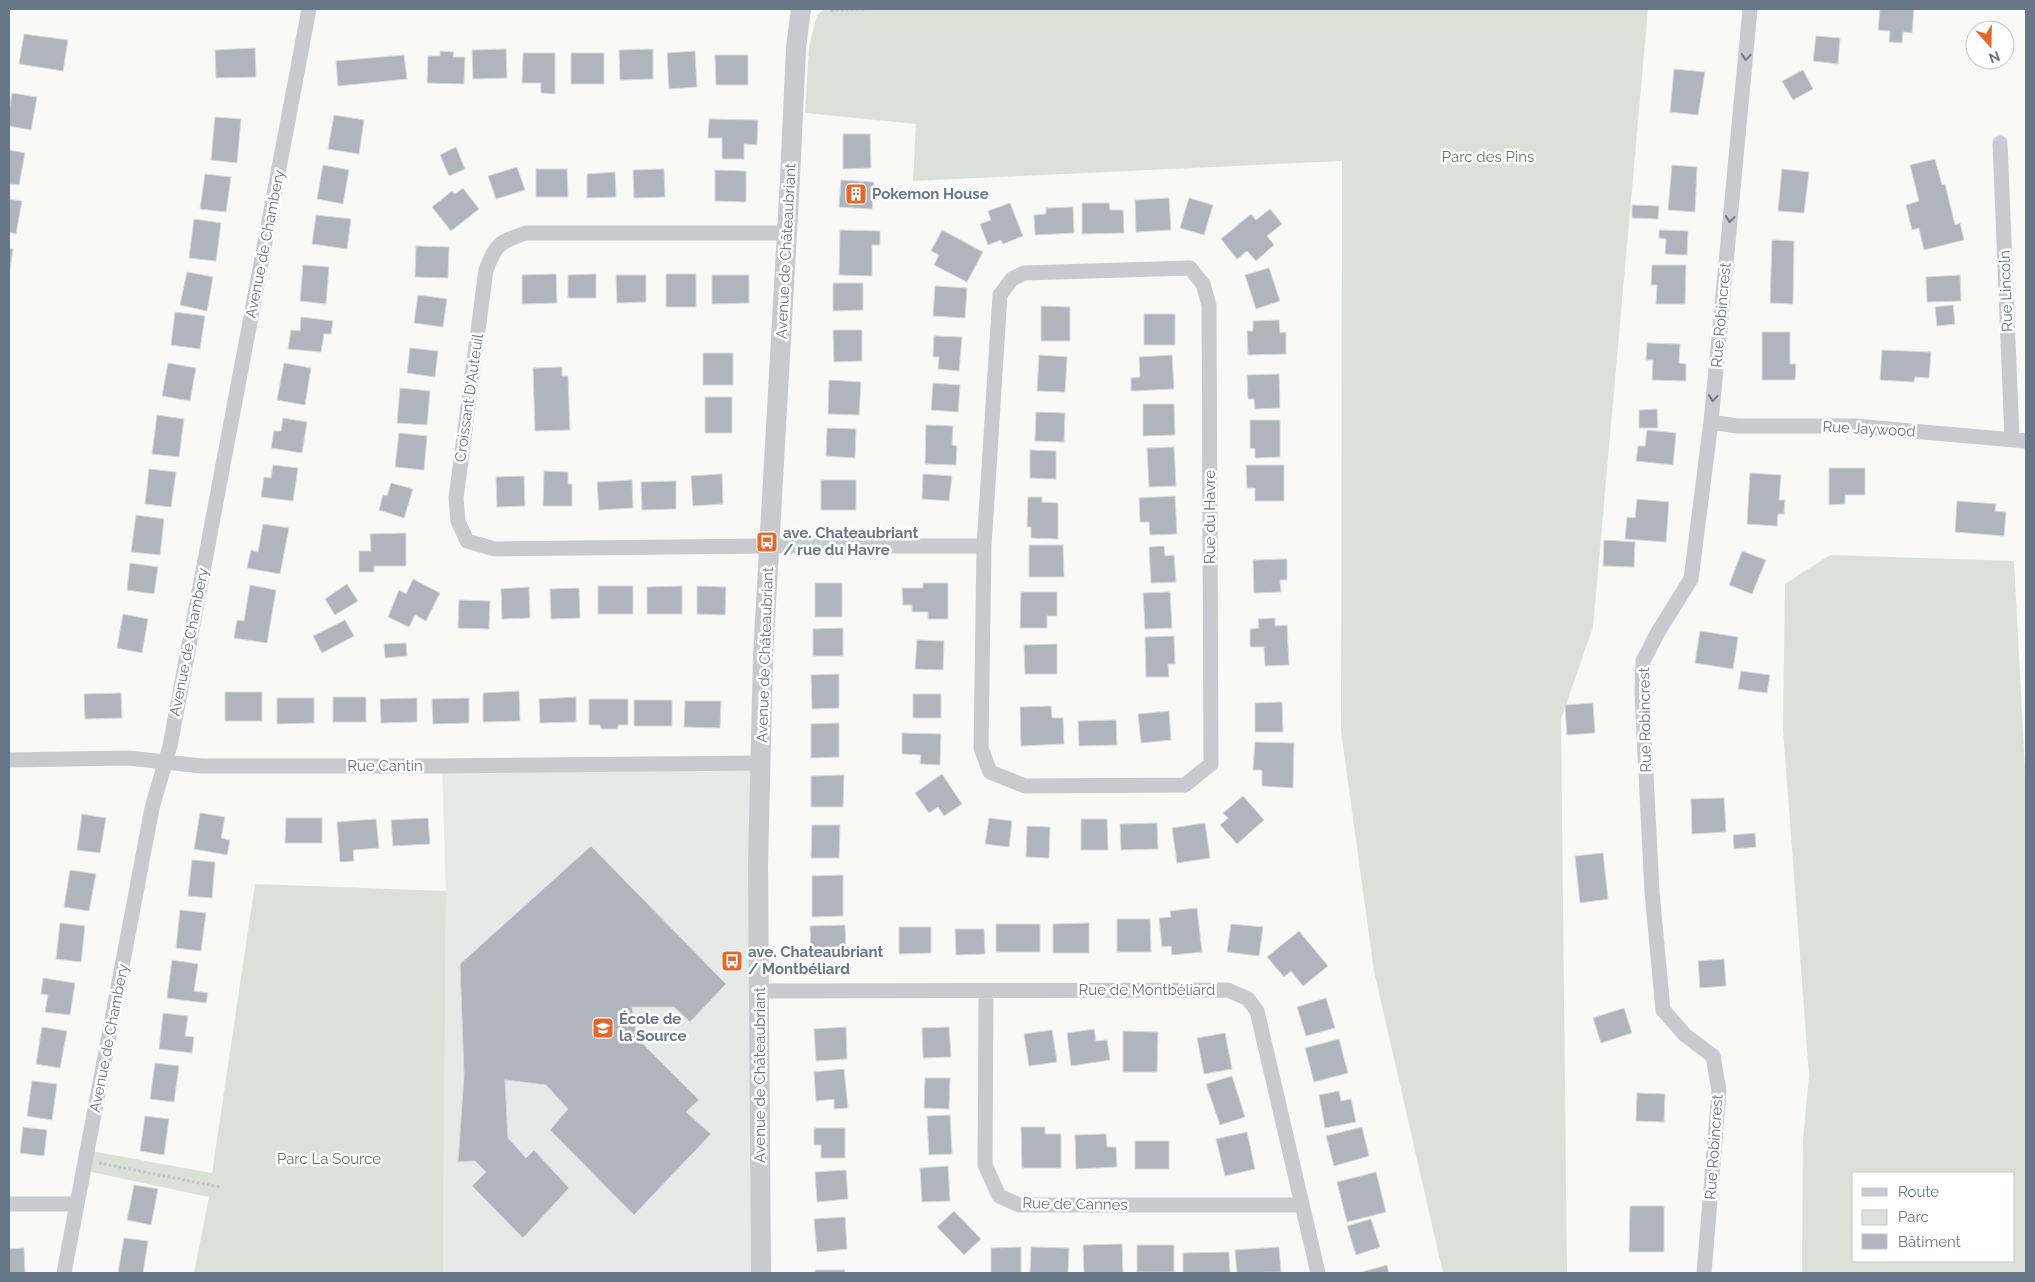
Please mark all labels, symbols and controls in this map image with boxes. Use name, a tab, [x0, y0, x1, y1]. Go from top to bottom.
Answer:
north arrow	[1965, 20, 2015, 70]
text: N	[1987, 48, 2002, 67]
one-way arrow	[1741, 54, 1752, 62]
park label: Parc des Pins	[1442, 148, 1534, 166]
street label: Avenue de Châteaubriant	[772, 163, 800, 339]
street label: Avenue de Chambery	[242, 168, 288, 320]
building icon: Pokemon House	[844, 182, 868, 206]
place label: Pokemon House	[872, 185, 989, 203]
one-way arrow	[1725, 215, 1736, 223]
street label: Rue Lincoln	[1996, 250, 2016, 332]
street label: Rue Robincrest	[1707, 262, 1735, 368]
street label: Croissant D'Auteuil	[451, 332, 487, 463]
one-way arrow	[1708, 395, 1719, 403]
street label: Rue Jaywood	[1822, 418, 1916, 440]
street label: Rue du Havre	[1201, 470, 1219, 564]
place label: ave. Chateaubriant / rue du Havre	[783, 524, 918, 559]
bus stop icon: ave. Chateaubriant / rue du Havre	[755, 530, 779, 554]
street label: Avenue de Chambery	[166, 566, 212, 718]
street label: Avenue de Châteaubriant	[753, 567, 777, 743]
street label: Rue Robincrest	[1635, 667, 1655, 773]
street label: Rue Cantin	[347, 757, 423, 775]
place label: ave. Chateaubriant / Montbéliard	[748, 943, 883, 978]
bus stop icon: ave. Chateaubriant / Montbéliard	[720, 949, 744, 973]
street label: Avenue de Chambery	[86, 962, 132, 1114]
street label: Rue de Montbéliard	[1079, 981, 1215, 999]
street label: Avenue de Châteaubriant	[751, 987, 769, 1163]
place label: École de la Source	[619, 1010, 687, 1045]
school or university icon: École de la Source	[591, 1016, 615, 1040]
street label: Rue Robincrest	[1701, 1094, 1727, 1200]
park label: Parc La Source	[277, 1150, 381, 1168]
legend	[1852, 1172, 2015, 1262]
text: Route	[1898, 1183, 1939, 1201]
street label: Rue de Cannes	[1022, 1194, 1128, 1214]
text: Parc	[1898, 1208, 1929, 1226]
text: Bâtiment	[1898, 1233, 1961, 1251]

